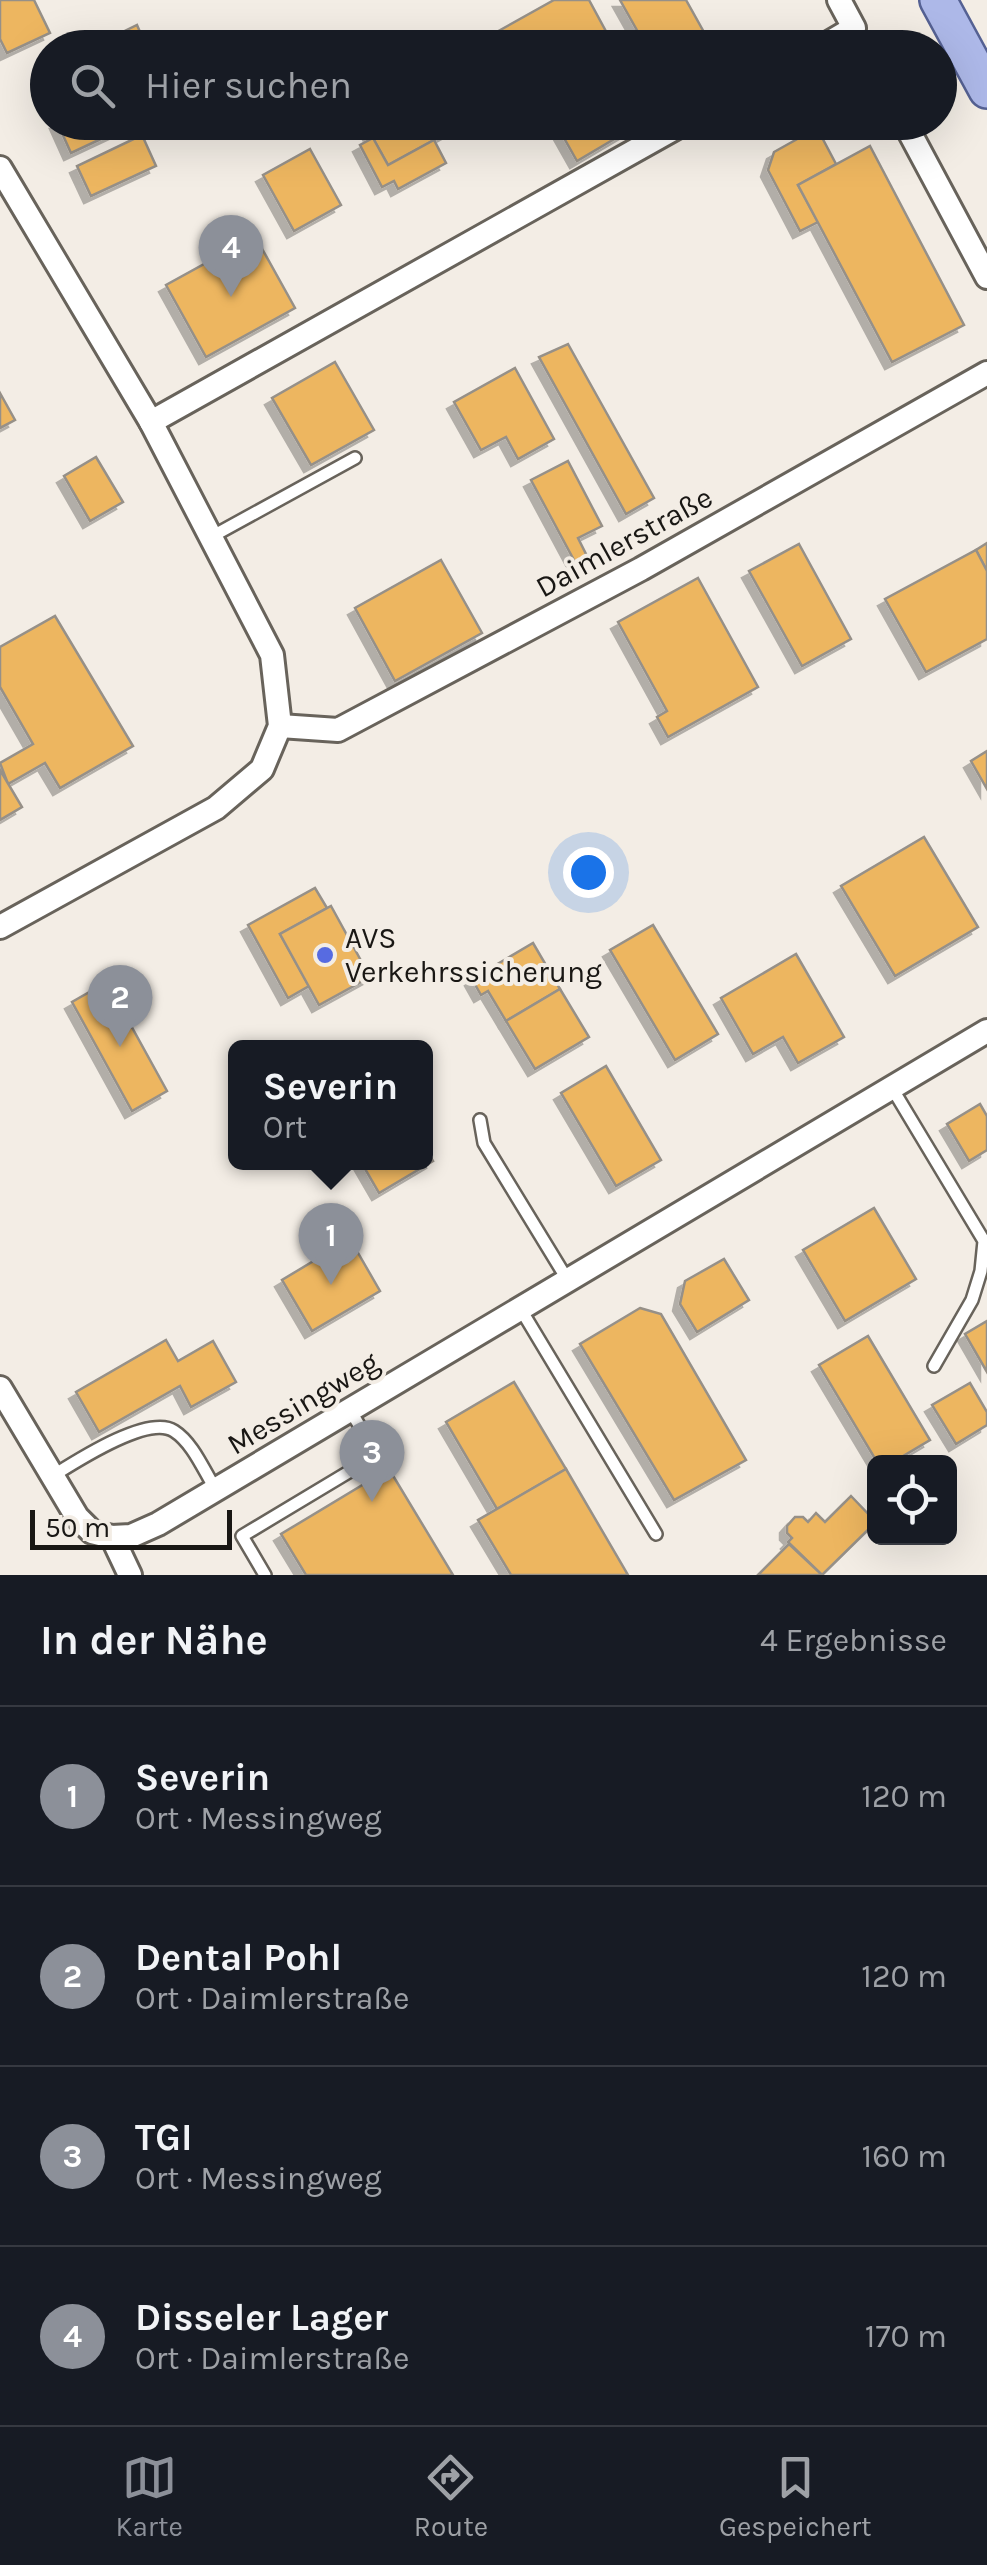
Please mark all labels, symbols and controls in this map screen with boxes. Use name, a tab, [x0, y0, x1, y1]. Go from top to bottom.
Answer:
search box	[30, 30, 957, 140]
icon: search	[65, 58, 120, 113]
text: Hier suchen	[145, 63, 352, 108]
pin: 4	[198, 214, 264, 297]
street label: Daimlerstraße	[529, 479, 719, 605]
your location	[563, 847, 614, 898]
place label: AVS Verkehrssicherung	[345, 920, 602, 990]
marker: AVS Verkehrssicherung	[314, 944, 336, 966]
pin: 2	[88, 964, 152, 1047]
popup	[228, 1040, 433, 1170]
text: Severin	[263, 1064, 398, 1109]
text: Ort	[263, 1109, 307, 1146]
pin: 1	[298, 1202, 364, 1285]
street label: Messingweg	[221, 1344, 385, 1462]
pin: 3	[340, 1420, 404, 1502]
map controls	[867, 1455, 957, 1545]
button: locate	[867, 1455, 957, 1545]
scale bar	[30, 1505, 232, 1550]
text: 50 m	[45, 1511, 110, 1544]
text: In der Nähe	[40, 1615, 268, 1665]
text: 4 Ergebnisse	[760, 1622, 947, 1659]
text: Severin	[135, 1755, 270, 1800]
text: 1	[67, 1778, 78, 1815]
text: 120 m	[861, 1778, 947, 1815]
text: Ort · Messingweg	[135, 1800, 382, 1837]
text: Dental Pohl	[135, 1935, 342, 1980]
text: 2	[63, 1958, 82, 1995]
text: 120 m	[861, 1958, 947, 1995]
text: Ort · Daimlerstraße	[135, 1980, 409, 2017]
text: TGI	[135, 2115, 193, 2160]
text: 3	[63, 2138, 82, 2175]
text: 160 m	[862, 2138, 947, 2175]
text: Ort · Messingweg	[135, 2160, 382, 2197]
text: Disseler Lager	[135, 2295, 388, 2340]
text: 4	[63, 2318, 82, 2355]
text: 170 m	[865, 2318, 947, 2355]
text: Ort · Daimlerstraße	[135, 2340, 409, 2377]
tab: Karte	[115, 2450, 183, 2543]
tab: Route	[414, 2450, 488, 2543]
tab: Gespeichert	[719, 2450, 872, 2543]

